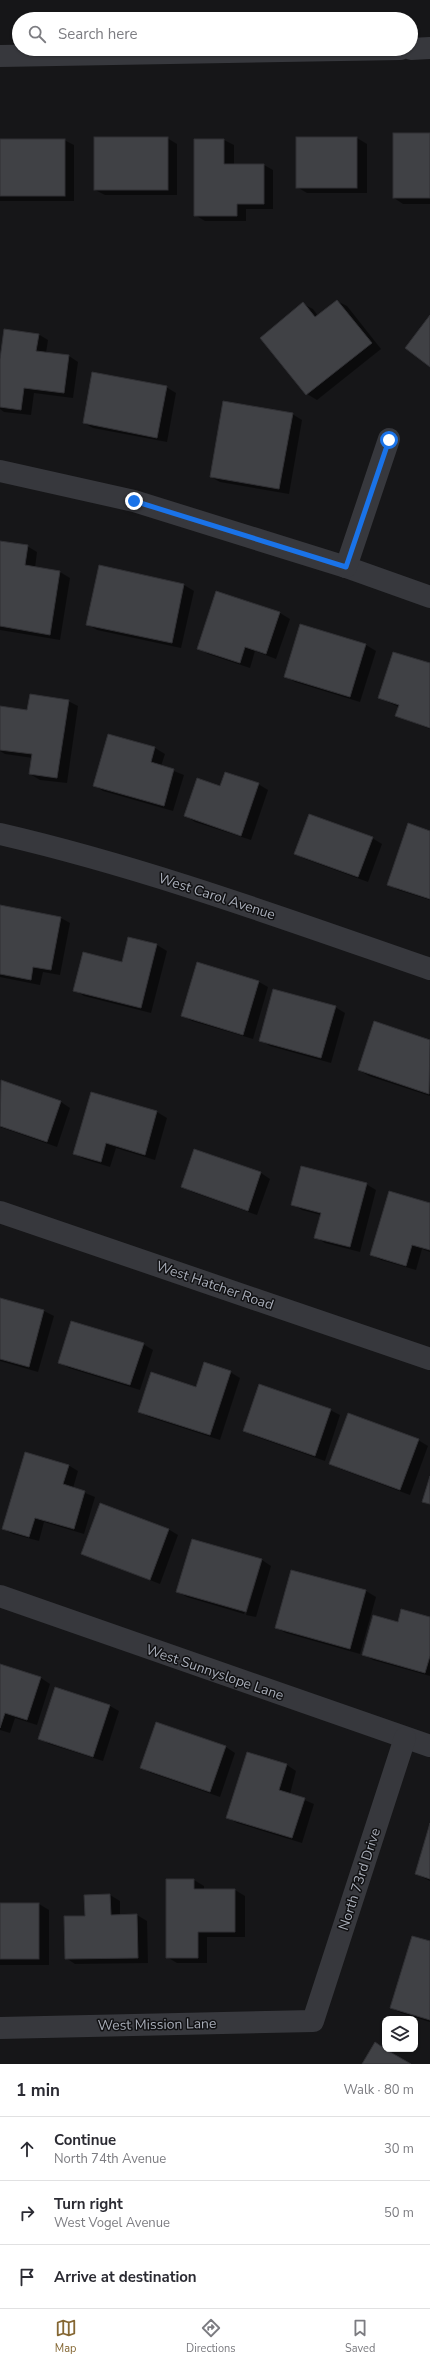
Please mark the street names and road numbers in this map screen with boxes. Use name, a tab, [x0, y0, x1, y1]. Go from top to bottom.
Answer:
street label: West Carol Avenue	[156, 869, 278, 924]
street label: West Hatcher Road	[154, 1256, 276, 1315]
street label: West Sunnyslope Lane	[143, 1640, 286, 1705]
street label: North 73rd Drive	[334, 1825, 385, 1933]
street label: West Mission Lane	[97, 2014, 217, 2035]

